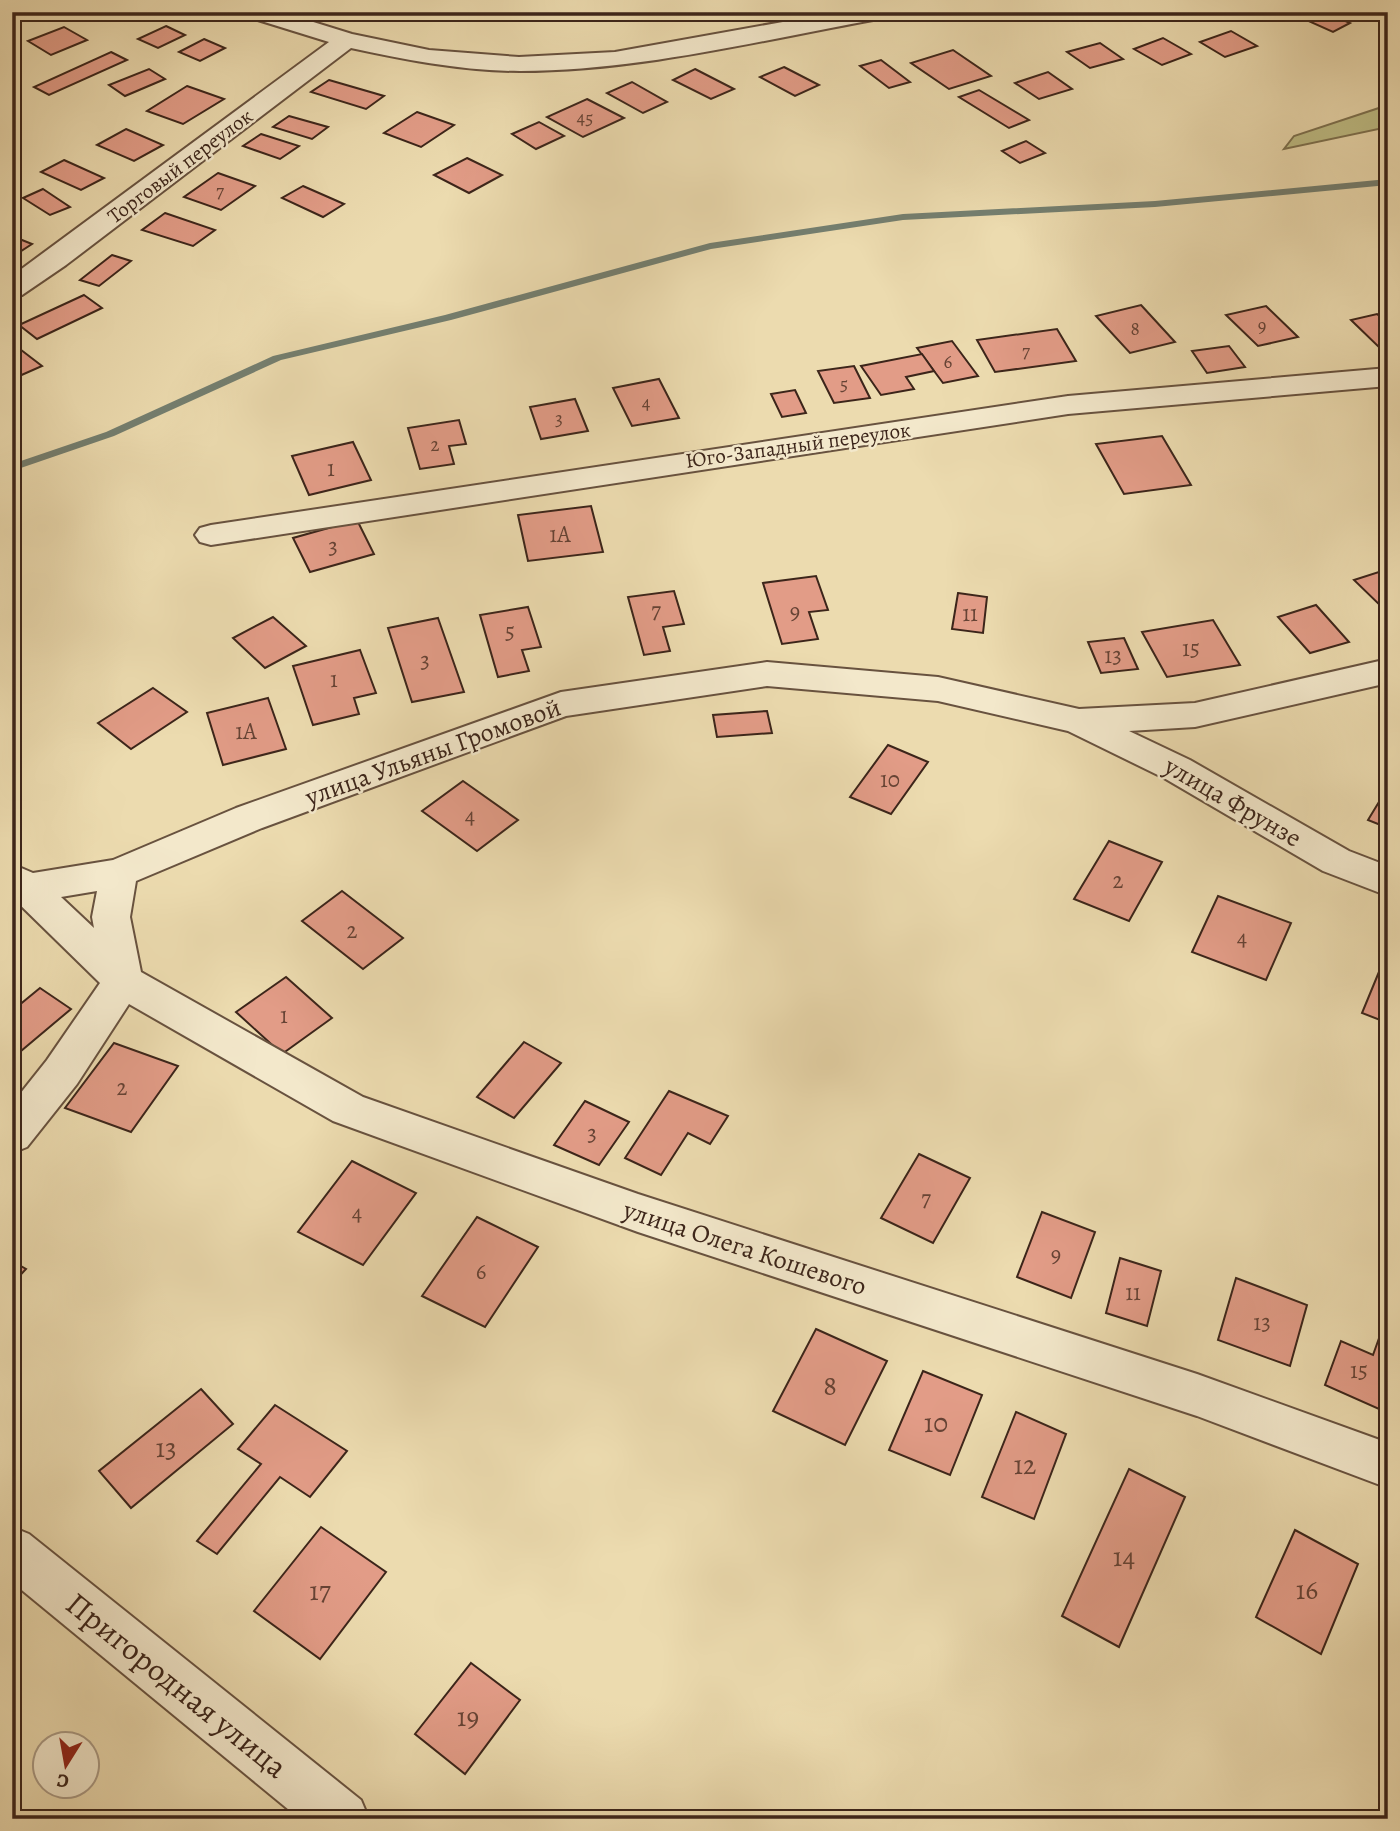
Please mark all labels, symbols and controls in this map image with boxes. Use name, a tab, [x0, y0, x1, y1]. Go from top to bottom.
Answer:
street label: Торговый переулок	[102, 102, 259, 230]
house number: 45	[577, 105, 593, 131]
house number: 7	[216, 178, 224, 204]
house number: 9	[1258, 313, 1266, 339]
house number: 8	[1130, 316, 1140, 342]
house number: 7	[1022, 338, 1030, 364]
house number: 6	[944, 349, 953, 375]
house number: 5	[840, 371, 848, 397]
house number: 4	[642, 390, 651, 416]
house number: 3	[555, 406, 563, 432]
street label: Юго-Западный переулок	[683, 415, 913, 475]
house number: 2	[430, 432, 440, 458]
house number: 1	[327, 453, 335, 484]
house number: 1А	[549, 519, 571, 550]
house number: 3	[328, 531, 338, 562]
house number: 7	[651, 595, 661, 626]
house number: 9	[790, 596, 800, 627]
house number: 11	[962, 598, 978, 629]
house number: 5	[505, 616, 515, 647]
house number: 15	[1182, 633, 1200, 664]
house number: 13	[1104, 640, 1122, 671]
house number: 3	[420, 645, 430, 676]
house number: 1	[330, 664, 338, 695]
street label: улица Ульяны Громовой	[300, 689, 566, 815]
house number: 1А	[235, 716, 257, 747]
street label: улица Фрунзе	[1157, 748, 1308, 855]
house number: 10	[880, 764, 900, 795]
house number: 4	[465, 800, 475, 831]
house number: 2	[1113, 865, 1124, 896]
house number: 2	[347, 915, 358, 946]
house number: 4	[1237, 922, 1247, 953]
house number: 1	[280, 1000, 288, 1031]
house number: 2	[117, 1072, 128, 1103]
house number: 3	[587, 1118, 597, 1149]
house number: 7	[921, 1183, 931, 1214]
street label: улица Олега Кошевого	[618, 1192, 871, 1304]
house number: 4	[352, 1197, 362, 1228]
house number: 9	[1051, 1239, 1061, 1270]
house number: 6	[476, 1256, 486, 1287]
house number: 11	[1125, 1277, 1141, 1308]
house number: 13	[1253, 1307, 1271, 1338]
house number: 15	[1350, 1355, 1368, 1386]
house number: 8	[823, 1367, 837, 1405]
house number: 10	[924, 1404, 948, 1442]
house number: 13	[155, 1429, 177, 1467]
house number: 12	[1014, 1446, 1036, 1484]
house number: 14	[1113, 1538, 1135, 1576]
house number: 16	[1296, 1571, 1318, 1609]
house number: 17	[309, 1572, 331, 1610]
street label: Пригородная улица	[57, 1582, 297, 1788]
house number: 19	[457, 1698, 479, 1736]
north arrow	[32, 1730, 102, 1800]
text: С	[55, 1767, 71, 1795]

